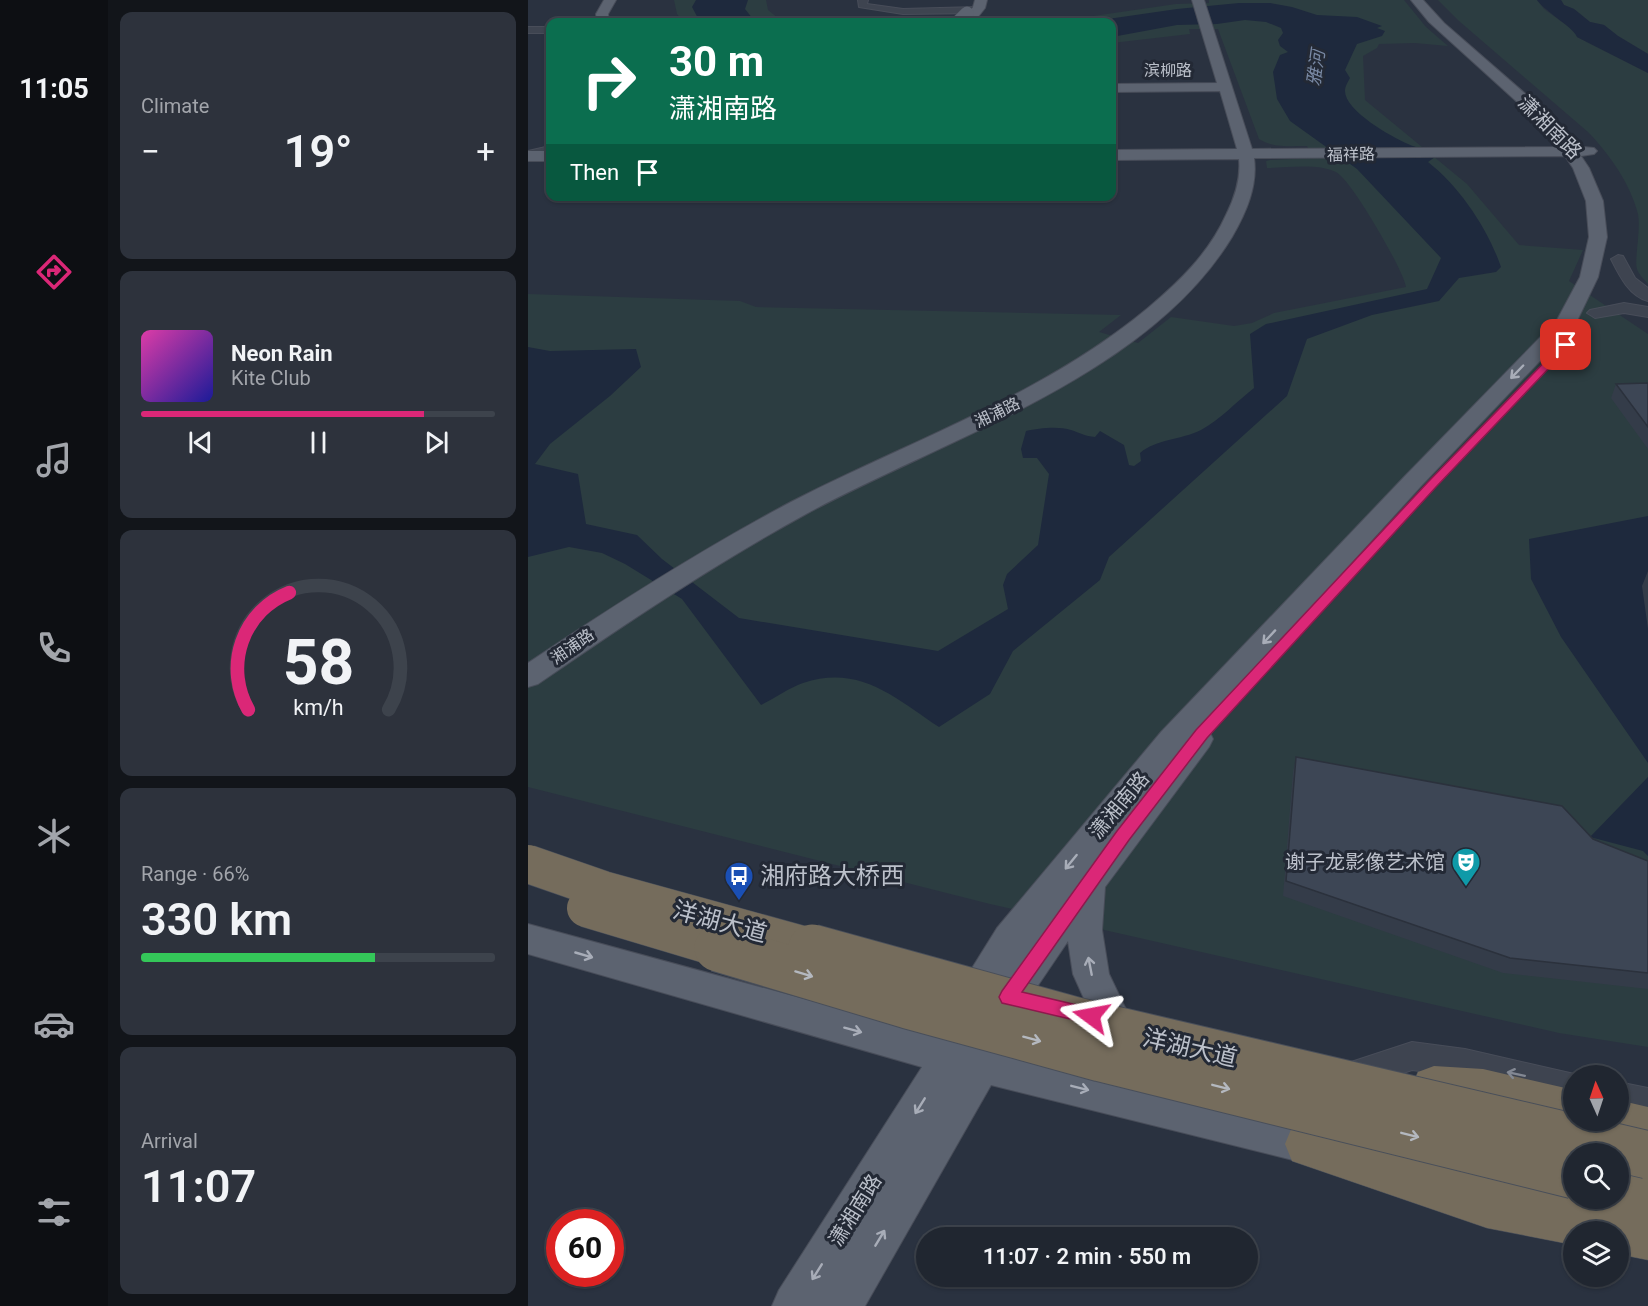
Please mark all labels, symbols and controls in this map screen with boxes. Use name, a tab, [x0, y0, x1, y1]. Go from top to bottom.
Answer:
text: 30 m	[669, 37, 764, 86]
icon: right	[570, 42, 648, 120]
water label: 雅河	[1303, 46, 1329, 87]
street label: 滨柳路	[1144, 61, 1192, 80]
text: 11:05	[19, 73, 89, 105]
street label: 潇湘南路	[1513, 90, 1587, 164]
text: 潇湘南路	[669, 93, 777, 125]
text: Climate	[141, 94, 209, 118]
text: 19°	[284, 125, 352, 178]
text: −	[141, 132, 160, 171]
text: +	[476, 132, 495, 171]
street label: 福祥路	[1327, 145, 1375, 164]
icon: arrive	[631, 156, 664, 189]
text: Then	[570, 160, 619, 185]
icon: directions	[33, 251, 75, 293]
pin	[1540, 319, 1591, 370]
icon: arrive	[1549, 328, 1582, 361]
text: Neon Rain	[231, 341, 333, 366]
one-way arrow	[1510, 364, 1524, 379]
text: Kite Club	[231, 366, 311, 390]
street label: 湘浦路	[971, 393, 1023, 432]
icon: previous	[184, 426, 217, 459]
icon: pause	[302, 426, 335, 459]
icon: next	[420, 426, 453, 459]
icon: music	[33, 439, 75, 481]
street label: 湘浦路	[547, 625, 597, 668]
text: 58	[282, 626, 354, 699]
icon: phone	[33, 627, 75, 669]
one-way arrow	[1262, 629, 1276, 644]
text: km/h	[293, 695, 343, 720]
street label: 潇湘南路	[1084, 767, 1154, 843]
icon: climate	[33, 815, 75, 857]
theatre icon: 谢子龙影像艺术馆	[1450, 846, 1482, 888]
place label: 谢子龙影像艺术馆	[1285, 850, 1445, 874]
one-way arrow	[1065, 854, 1078, 870]
bus stop icon: 湘府路大桥西	[723, 860, 755, 902]
text: Range · 66%	[141, 862, 249, 886]
place label: 湘府路大桥西	[760, 862, 904, 890]
text: 330 km	[141, 893, 292, 946]
street label: 洋湖大道	[670, 896, 770, 948]
one-way arrow	[574, 950, 593, 962]
one-way arrow	[1084, 957, 1095, 976]
one-way arrow	[794, 969, 813, 980]
position arrow	[1059, 984, 1123, 1048]
icon: car	[33, 1003, 75, 1045]
one-way arrow	[843, 1024, 862, 1036]
street label: 洋湖大道	[1140, 1024, 1240, 1072]
one-way arrow	[1022, 1034, 1041, 1045]
north arrow	[1563, 1065, 1629, 1131]
map controls	[1563, 1065, 1629, 1287]
one-way arrow	[1507, 1068, 1527, 1079]
one-way arrow	[1211, 1082, 1230, 1094]
one-way arrow	[1070, 1083, 1089, 1095]
one-way arrow	[914, 1097, 926, 1114]
text: Arrival	[141, 1129, 198, 1153]
one-way arrow	[1400, 1129, 1419, 1141]
button: search	[1563, 1143, 1629, 1209]
text: 11:07	[141, 1160, 256, 1213]
street label: 潇湘南路	[824, 1170, 886, 1250]
icon: filters	[33, 1191, 75, 1233]
speed limit sign: 60	[546, 1209, 624, 1287]
button: layers	[1563, 1221, 1629, 1287]
one-way arrow	[875, 1229, 887, 1246]
text: 11:07 · 2 min · 550 m	[983, 1244, 1191, 1269]
one-way arrow	[810, 1263, 823, 1280]

